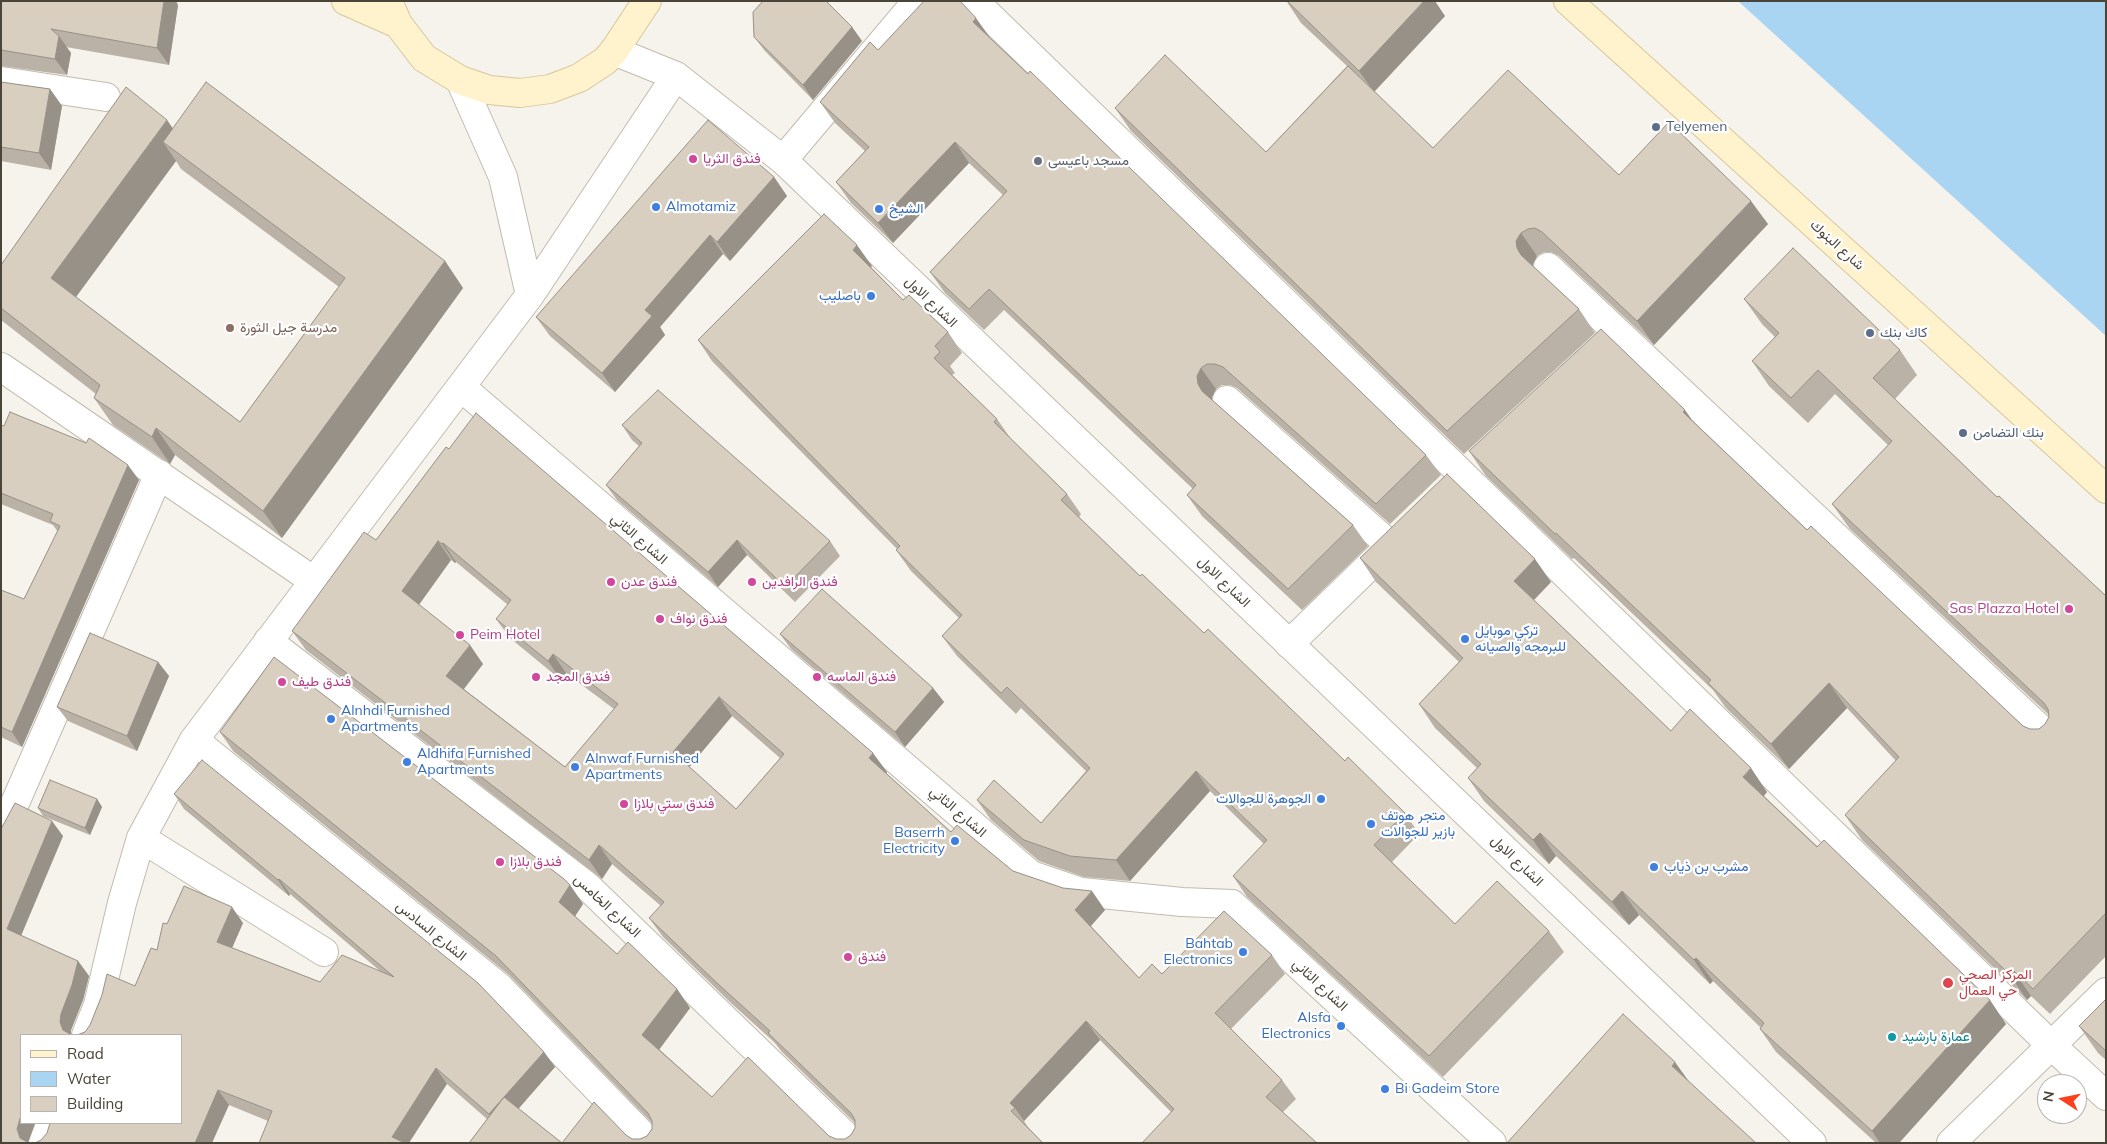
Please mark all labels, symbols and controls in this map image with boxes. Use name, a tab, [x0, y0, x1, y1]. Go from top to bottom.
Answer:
place label: Telyemen	[1666, 119, 1727, 135]
marker: Telyemen	[1650, 121, 1662, 133]
place label: فندق الثريا	[703, 151, 761, 167]
marker: فندق الثريا	[687, 153, 699, 165]
place label: مسجد باعيسى	[1048, 153, 1129, 169]
marker: مسجد باعيسى	[1032, 155, 1044, 167]
place label: Almotamiz	[666, 199, 736, 215]
marker: Almotamiz	[650, 201, 662, 213]
place label: الشيخ	[889, 201, 924, 217]
marker: الشيخ	[873, 203, 885, 215]
street label: شارع البنوك	[1806, 216, 1868, 274]
street label: الشارع الاول	[901, 273, 961, 331]
place label: باصليب	[819, 288, 861, 304]
marker: باصليب	[865, 290, 877, 302]
place label: مدرسة جيل الثورة	[240, 320, 337, 336]
marker: مدرسة جيل الثورة	[224, 322, 236, 334]
place label: كاك بنك	[1880, 325, 1927, 341]
marker: كاك بنك	[1864, 327, 1876, 339]
place label: بنك التضامن	[1973, 425, 2044, 441]
marker: بنك التضامن	[1957, 427, 1969, 439]
street label: الشارع الثاني	[607, 510, 671, 568]
street label: الشارع الاول	[1194, 553, 1254, 611]
place label: فندق عدن	[621, 574, 677, 590]
place label: فندق الرافدين	[762, 574, 838, 590]
marker: فندق عدن	[605, 576, 617, 588]
marker: فندق الرافدين	[746, 576, 758, 588]
place label: Sas Plazza Hotel	[1949, 601, 2059, 617]
marker: Sas Plazza Hotel	[2063, 603, 2075, 615]
place label: فندق نواف	[670, 611, 728, 627]
marker: فندق نواف	[654, 613, 666, 625]
place label: تركي موبايل للبرمجه والصيانه	[1475, 623, 1566, 656]
place label: Peim Hotel	[470, 627, 540, 643]
marker: Peim Hotel	[454, 629, 466, 641]
marker: تركي موبايل للبرمجه والصيانه	[1459, 633, 1471, 645]
place label: فندق المجد	[546, 669, 610, 685]
place label: فندق الماسه	[827, 669, 896, 685]
marker: فندق المجد	[530, 671, 542, 683]
marker: فندق الماسه	[811, 671, 823, 683]
place label: فندق طيف	[292, 674, 351, 690]
marker: فندق طيف	[276, 676, 288, 688]
place label: Alnhdi Furnished Apartments	[341, 703, 450, 736]
marker: Alnhdi Furnished Apartments	[325, 713, 337, 725]
place label: Aldhifa Furnished Apartments	[417, 746, 531, 779]
place label: Alnwaf Furnished Apartments	[585, 751, 699, 784]
marker: Aldhifa Furnished Apartments	[401, 756, 413, 768]
marker: Alnwaf Furnished Apartments	[569, 761, 581, 773]
street label: الشارع الثاني	[926, 783, 990, 841]
place label: الجوهرة للجوالات	[1216, 791, 1311, 807]
marker: الجوهرة للجوالات	[1315, 793, 1327, 805]
place label: فندق ستي بلازا	[634, 796, 714, 812]
marker: فندق ستي بلازا	[618, 798, 630, 810]
place label: متجر هوتف بازير للجوالات	[1381, 808, 1455, 840]
marker: متجر هوتف بازير للجوالات	[1365, 818, 1377, 830]
place label: Baserrh Electricity	[883, 825, 945, 858]
street label: الشارع الاول	[1487, 832, 1547, 890]
marker: Baserrh Electricity	[949, 835, 961, 847]
place label: فندق بلازا	[510, 854, 562, 870]
marker: فندق بلازا	[494, 856, 506, 868]
place label: مشرب بن ذياب	[1664, 859, 1748, 875]
marker: مشرب بن ذياب	[1648, 861, 1660, 873]
street label: الشارع الخامس	[570, 871, 644, 941]
street label: الشارع السادس	[392, 897, 470, 965]
place label: Bahtab Electronics	[1164, 936, 1233, 969]
marker: Bahtab Electronics	[1237, 946, 1249, 958]
place label: فندق	[858, 949, 886, 965]
marker: فندق	[842, 951, 854, 963]
street label: الشارع الثاني	[1289, 955, 1351, 1015]
place label: المركز الصحي حي العمال	[1959, 967, 2032, 1000]
marker: المركز الصحي حي العمال	[1941, 976, 1955, 990]
place label: Alsfa Electronics	[1262, 1010, 1331, 1042]
marker: Alsfa Electronics	[1335, 1020, 1347, 1032]
place label: عمارة بارشيد	[1902, 1029, 1970, 1045]
marker: عمارة بارشيد	[1886, 1031, 1898, 1043]
legend	[20, 1034, 182, 1124]
text: Road	[67, 1044, 104, 1063]
text: Water	[67, 1069, 111, 1088]
north arrow	[2037, 1074, 2087, 1124]
place label: Bi Gadeim Store	[1395, 1081, 1500, 1097]
marker: Bi Gadeim Store	[1379, 1083, 1391, 1095]
text: N	[2038, 1089, 2058, 1103]
text: Building	[67, 1094, 123, 1113]

